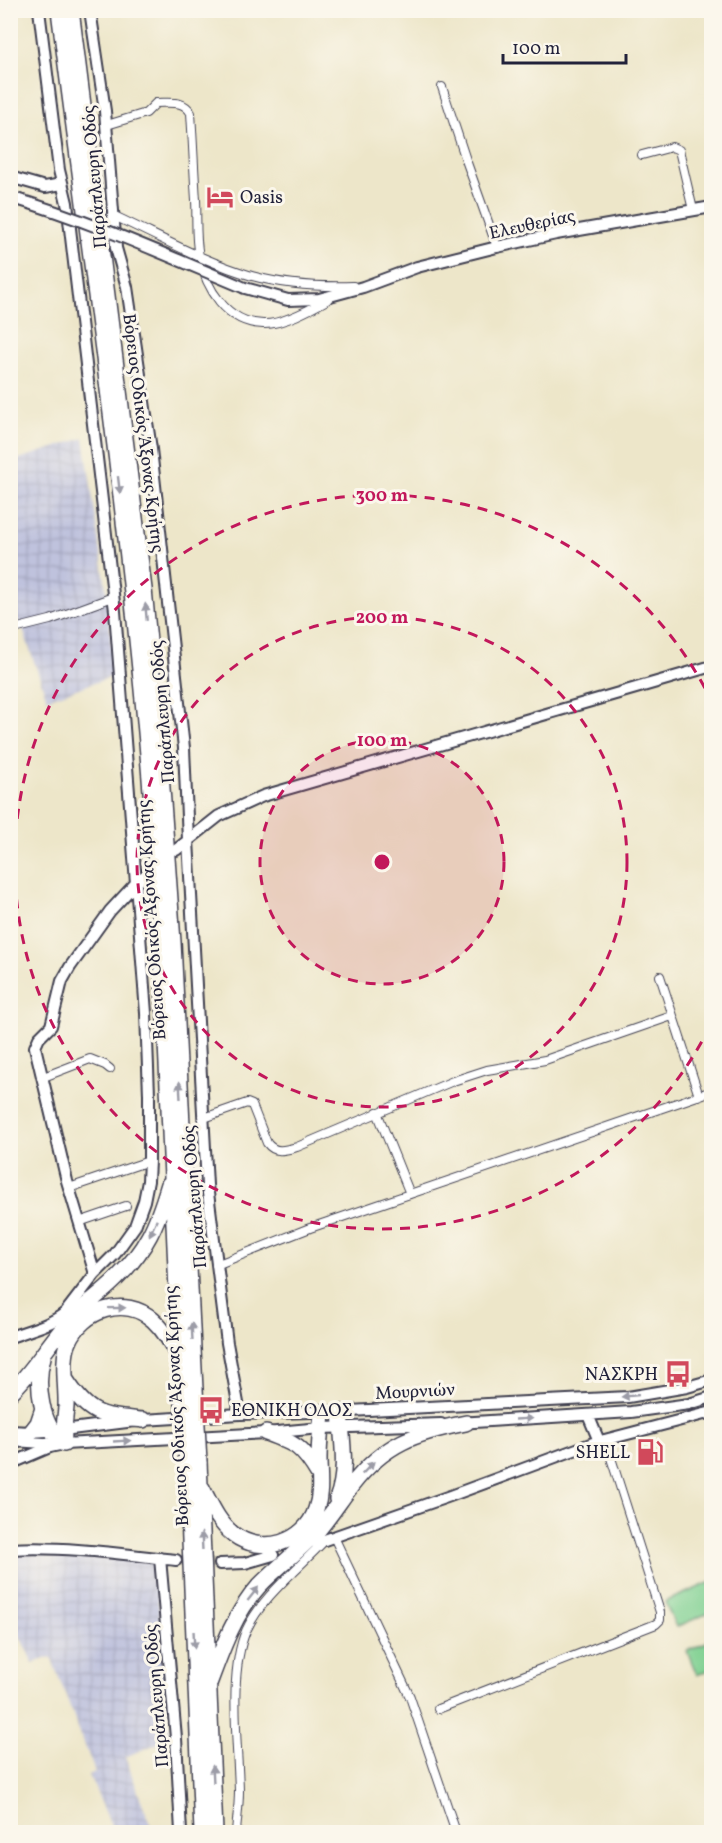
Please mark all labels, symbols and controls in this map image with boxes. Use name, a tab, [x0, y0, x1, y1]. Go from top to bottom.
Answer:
scale bar	[503, 27, 626, 65]
text: 100 m	[512, 37, 561, 62]
street label: Παράπλευρη Οδός	[77, 104, 114, 249]
hotel icon: Oasis	[205, 182, 235, 212]
place label: Oasis	[240, 186, 283, 211]
street label: Ελευθερίας	[487, 204, 578, 247]
street label: Βόρειος Οδικός Άξονας Κρήτης	[115, 312, 170, 554]
one-way arrow	[115, 476, 124, 495]
text: 300 m	[356, 484, 408, 509]
one-way arrow	[141, 602, 151, 621]
text: 200 m	[356, 606, 408, 631]
street label: Παράπλευρη Οδός	[145, 639, 182, 784]
text: 100 m	[357, 729, 407, 754]
street label: Βόρειος Οδικός Άξονας Κρήτης	[132, 799, 173, 1041]
centre of rings	[372, 852, 392, 872]
one-way arrow	[176, 1080, 185, 1099]
street label: Παράπλευρη Οδός	[177, 1124, 214, 1269]
one-way arrow	[149, 1220, 158, 1237]
street label: Βόρειος Οδικός Άξονας Κρήτης	[159, 1285, 196, 1527]
one-way arrow	[107, 1303, 126, 1313]
one-way arrow	[188, 1321, 197, 1340]
bus stop icon: ΝΑΣΚΡΗ	[663, 1359, 693, 1389]
place label: ΝΑΣΚΡΗ	[585, 1363, 658, 1388]
street label: Μουρνιών	[375, 1378, 456, 1407]
one-way arrow	[620, 1391, 639, 1401]
bus stop icon: ΕΘΝΙΚΗ ΟΔΟΣ	[196, 1395, 226, 1425]
place label: ΕΘΝΙΚΗ ΟΔΟΣ	[231, 1399, 352, 1424]
one-way arrow	[515, 1415, 534, 1424]
one-way arrow	[113, 1437, 132, 1446]
fuel station icon: SHELL	[635, 1437, 665, 1467]
place label: SHELL	[576, 1441, 630, 1466]
one-way arrow	[361, 1460, 375, 1475]
one-way arrow	[198, 1532, 207, 1551]
one-way arrow	[247, 1586, 260, 1602]
street label: Παράπλευρη Οδός	[139, 1623, 176, 1768]
one-way arrow	[190, 1630, 199, 1649]
one-way arrow	[208, 1765, 217, 1784]

